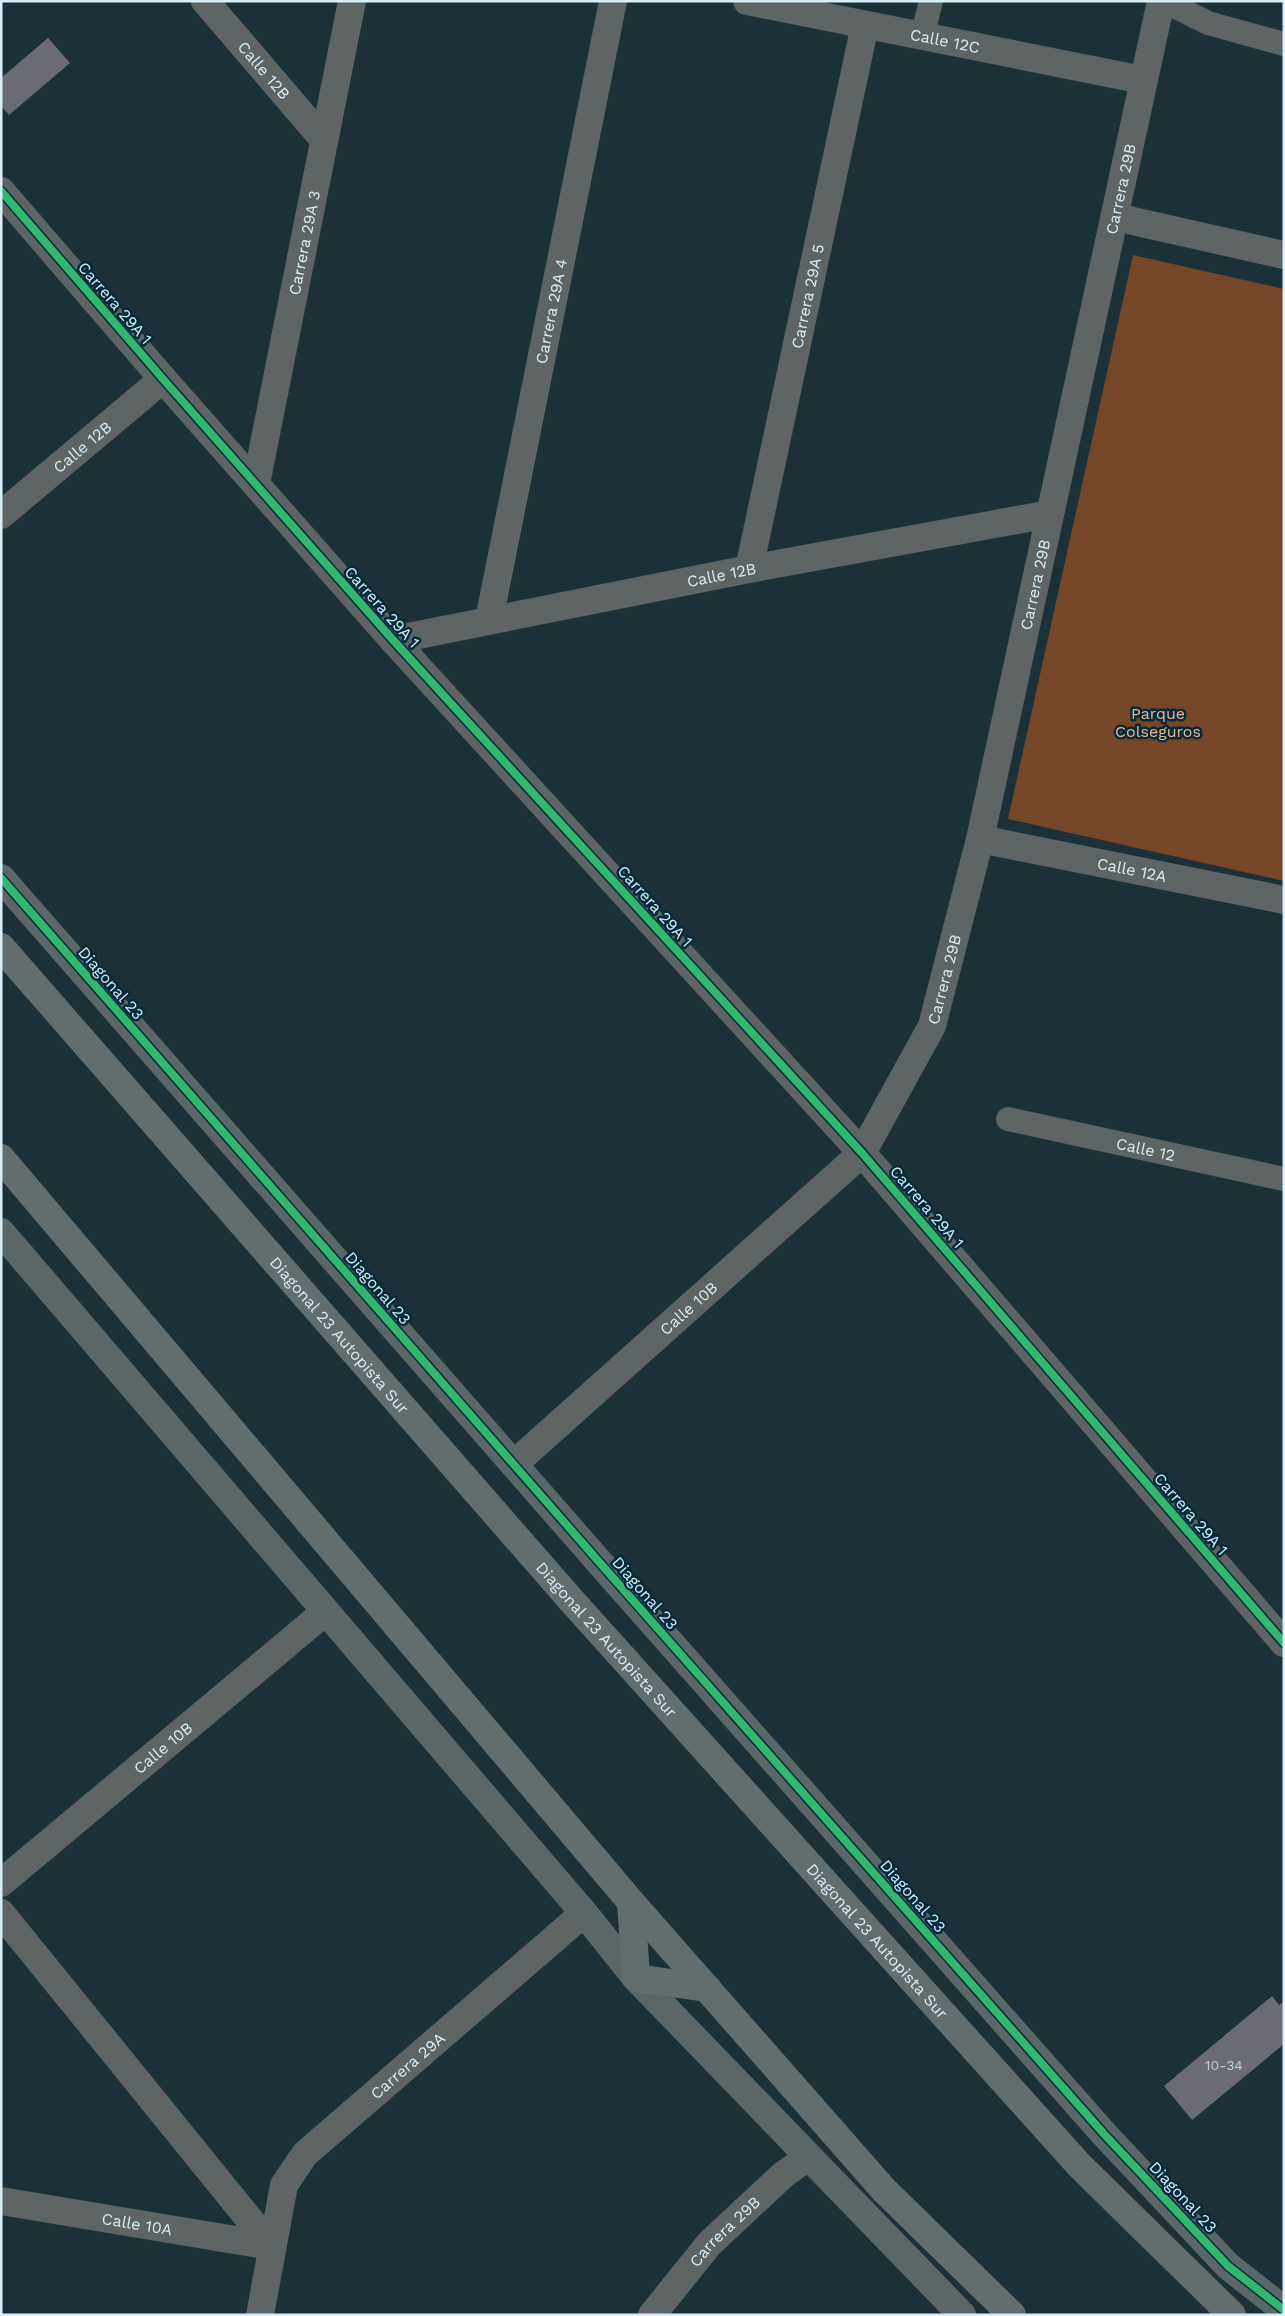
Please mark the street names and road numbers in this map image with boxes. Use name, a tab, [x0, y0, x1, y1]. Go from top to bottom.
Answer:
street label: Calle 12C	[909, 24, 982, 57]
street label: Calle 12B	[234, 37, 294, 103]
street label: Carrera 29B	[1101, 142, 1139, 236]
street label: Carrera 29A 3	[284, 189, 324, 297]
street label: Carrera 29A 5	[787, 242, 828, 350]
street label: Carrera 29A 4	[531, 257, 571, 365]
street label: Carrera 29A 1	[74, 258, 156, 348]
street label: Calle 12B	[49, 417, 115, 477]
street label: Carrera 29B	[1016, 538, 1054, 632]
street label: Calle 12B	[685, 558, 758, 591]
street label: Carrera 29A 1	[341, 562, 423, 652]
street label: Calle 12A	[1096, 853, 1169, 886]
street label: Carrera 29A 1	[614, 861, 696, 951]
street label: Carrera 29B	[923, 932, 965, 1026]
street label: Diagonal 23	[74, 943, 148, 1023]
street label: Calle 12	[1115, 1133, 1177, 1165]
street label: Carrera 29A 1	[886, 1162, 968, 1252]
street label: Diagonal 23	[341, 1248, 415, 1328]
street label: Diagonal 23 Autopista Sur	[266, 1253, 414, 1418]
street label: Calle 10B	[656, 1277, 721, 1339]
street label: Carrera 29A 1	[1150, 1469, 1232, 1559]
street label: Diagonal 23	[608, 1553, 682, 1633]
street label: Diagonal 23 Autopista Sur	[532, 1558, 682, 1721]
street label: Calle 10B	[130, 1718, 196, 1778]
street label: Diagonal 23	[876, 1856, 950, 1936]
street label: Diagonal 23 Autopista Sur	[803, 1859, 952, 2023]
street label: Carrera 29A	[366, 2028, 449, 2103]
street label: Diagonal 23	[1145, 2158, 1221, 2236]
street label: Carrera 29B	[685, 2192, 764, 2270]
street label: Calle 10A	[101, 2208, 174, 2239]

